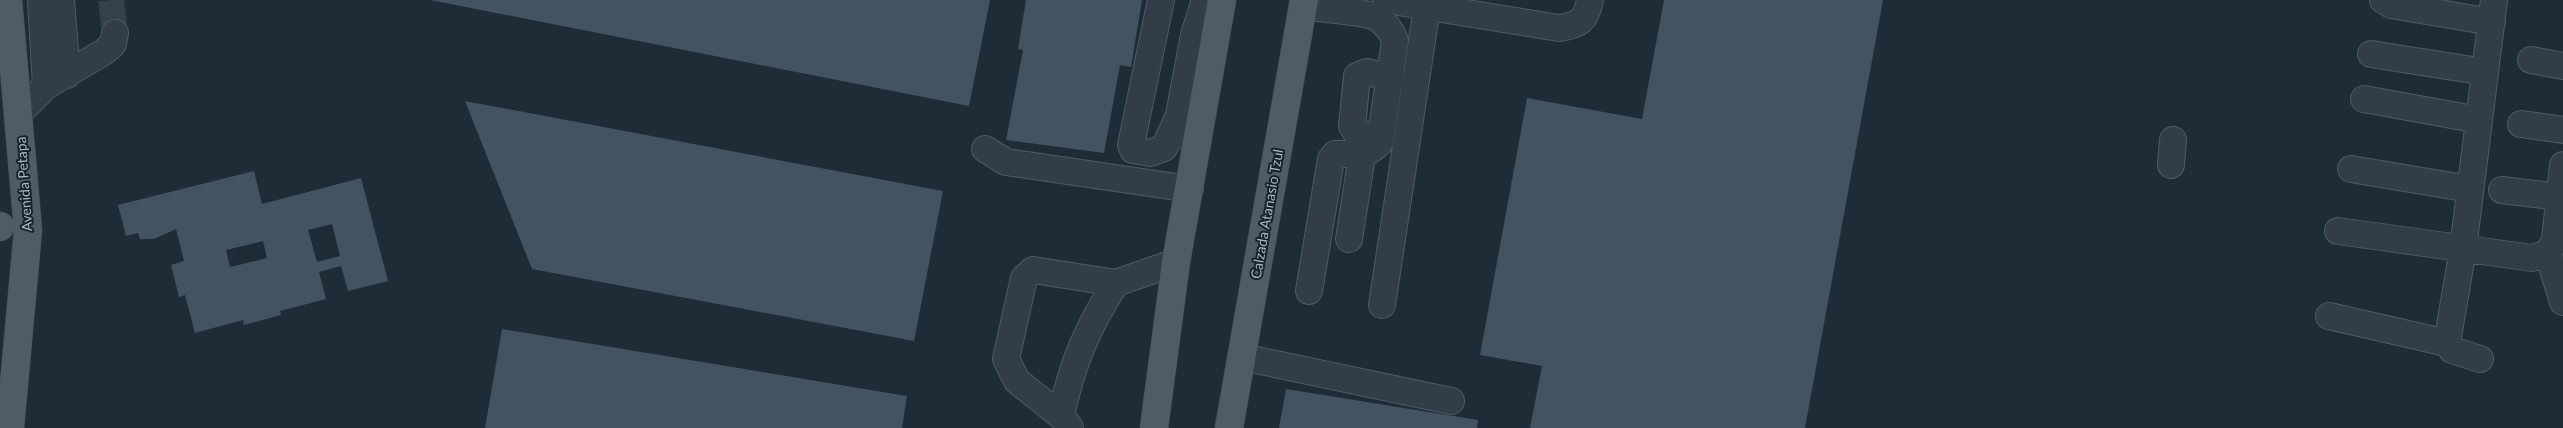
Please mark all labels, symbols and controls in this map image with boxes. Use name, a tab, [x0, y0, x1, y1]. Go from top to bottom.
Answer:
street label: Avenida Petapa	[12, 136, 35, 232]
street label: Calzada Atanasio Tzul	[1247, 148, 1286, 280]

